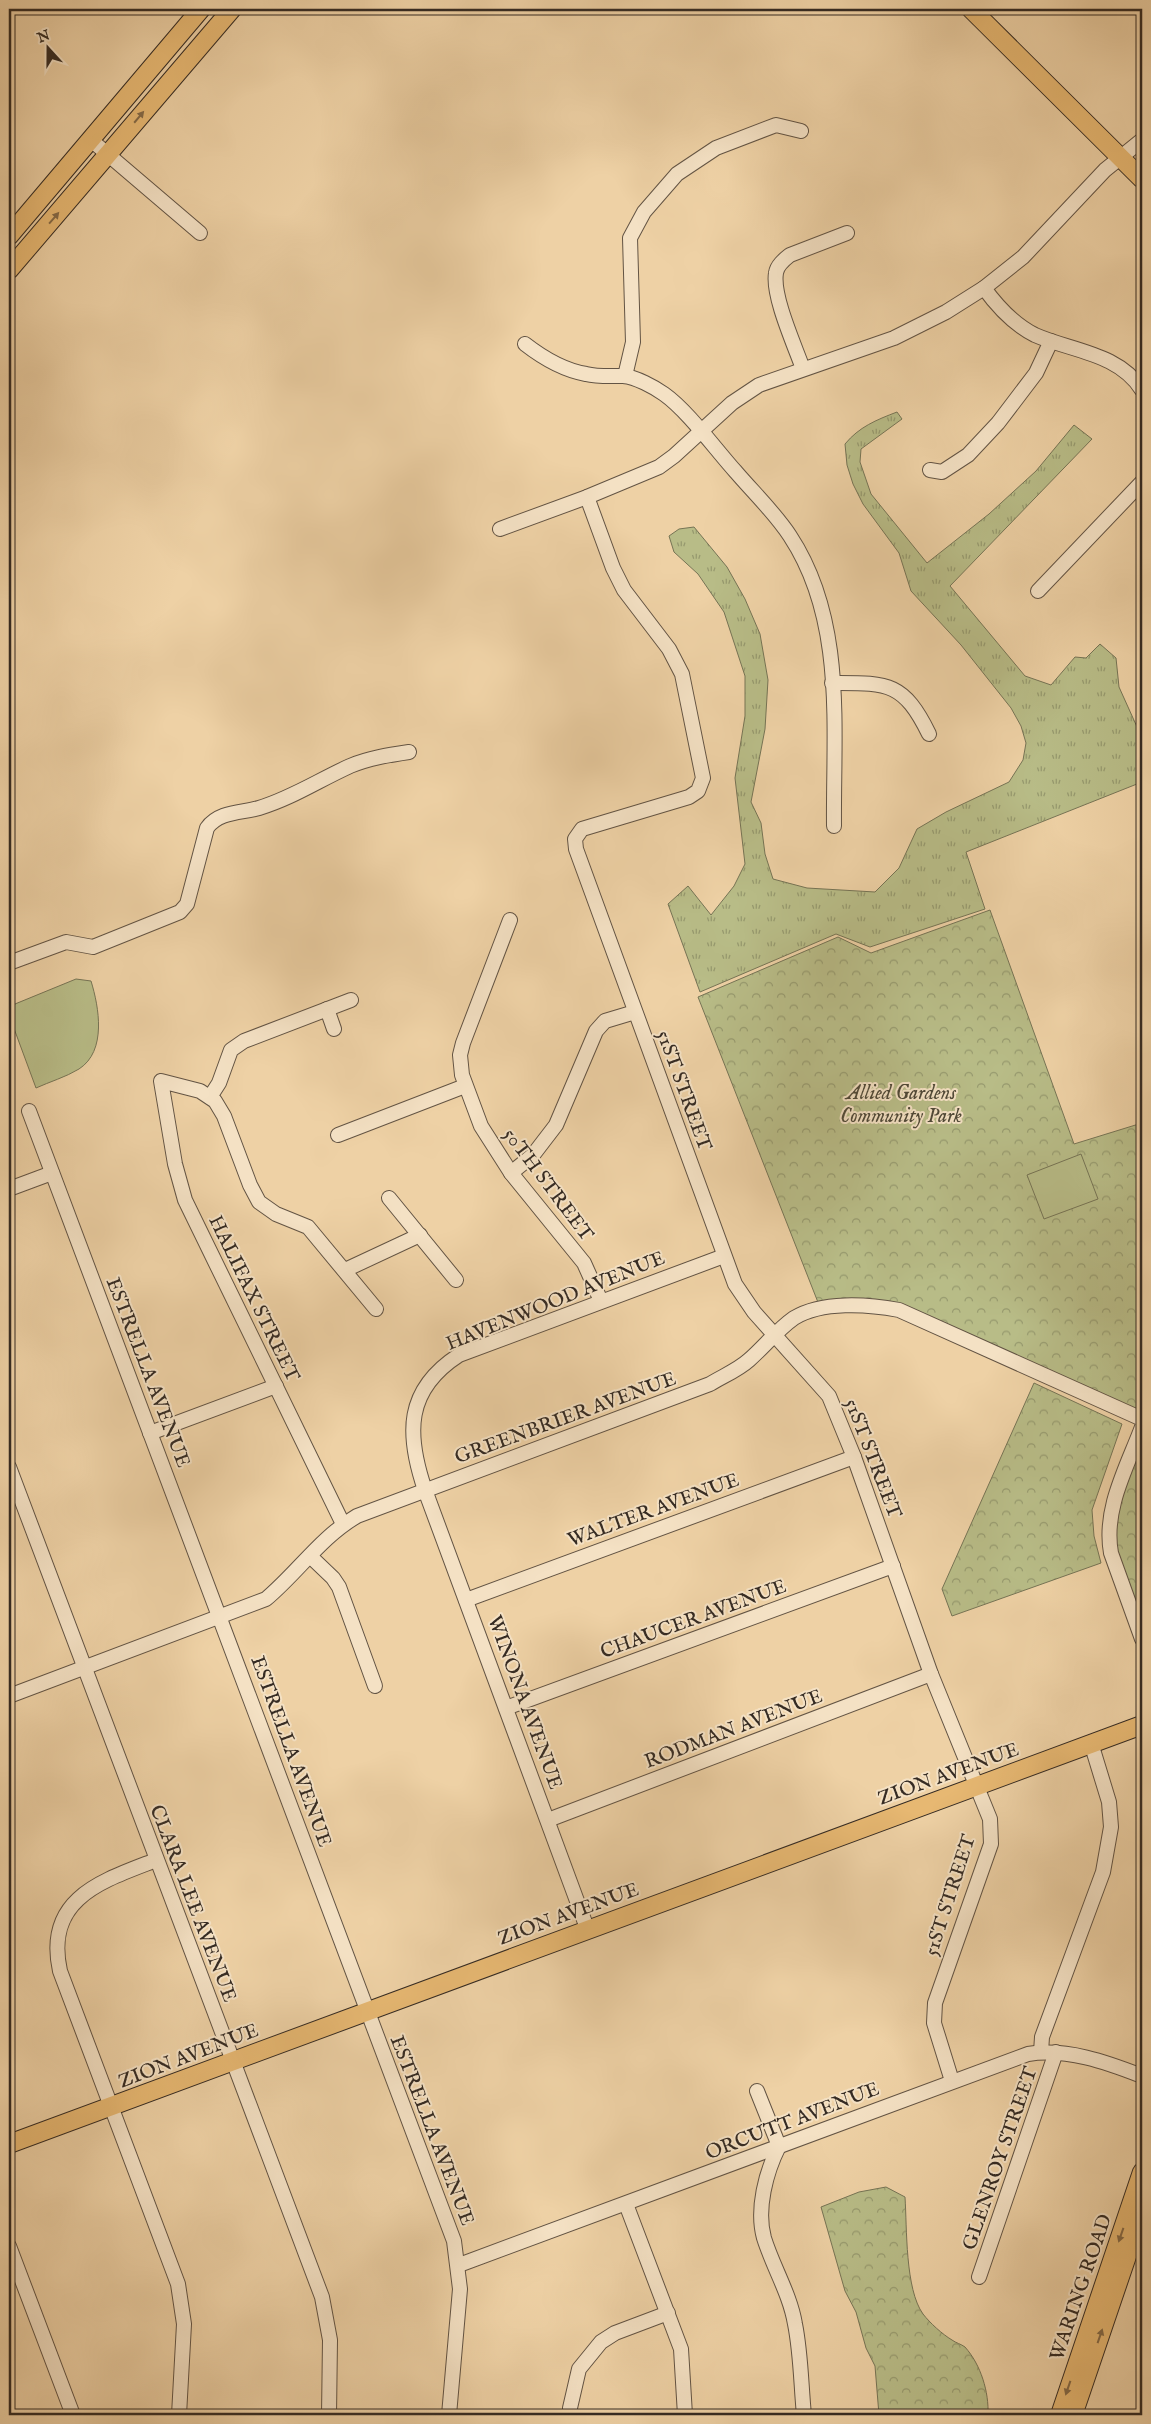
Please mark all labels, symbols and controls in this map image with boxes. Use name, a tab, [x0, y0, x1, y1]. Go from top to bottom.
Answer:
north arrow	[22, 22, 72, 72]
text: N	[34, 26, 53, 48]
one-way arrow	[133, 112, 145, 124]
one-way arrow	[48, 212, 60, 224]
street label: 51ST STREET	[650, 1027, 717, 1154]
park label: Allied Gardens Community Park	[840, 1081, 962, 1129]
street label: 50TH STREET	[497, 1123, 599, 1247]
street label: HALIFAX STREET	[203, 1211, 305, 1386]
street label: HAVENWOOD AVENUE	[442, 1246, 669, 1357]
street label: ESTRELLA AVENUE	[100, 1274, 195, 1471]
street label: GREENBRIER AVENUE	[451, 1367, 680, 1470]
street label: 51ST STREET	[838, 1395, 907, 1522]
street label: WALTER AVENUE	[564, 1468, 743, 1553]
street label: CHAUCER AVENUE	[597, 1574, 790, 1665]
street label: WINONA AVENUE	[481, 1612, 568, 1793]
street label: ESTRELLA AVENUE	[244, 1653, 337, 1851]
street label: RODMAN AVENUE	[641, 1684, 826, 1775]
street label: ZION AVENUE	[875, 1737, 1022, 1811]
street label: CLARA LEE AVENUE	[143, 1802, 242, 2006]
street label: 51ST STREET	[919, 1831, 982, 1959]
street label: ZION AVENUE	[495, 1877, 642, 1951]
street label: ZION AVENUE	[115, 2018, 262, 2095]
street label: ESTRELLA AVENUE	[384, 2032, 479, 2229]
street label: GLENROY STREET	[957, 2063, 1044, 2253]
street label: ORCUTT AVENUE	[702, 2077, 883, 2166]
street label: WARING ROAD	[1045, 2211, 1118, 2364]
one-way arrow	[1117, 2227, 1124, 2242]
one-way arrow	[1096, 2328, 1104, 2343]
one-way arrow	[1064, 2381, 1071, 2396]

